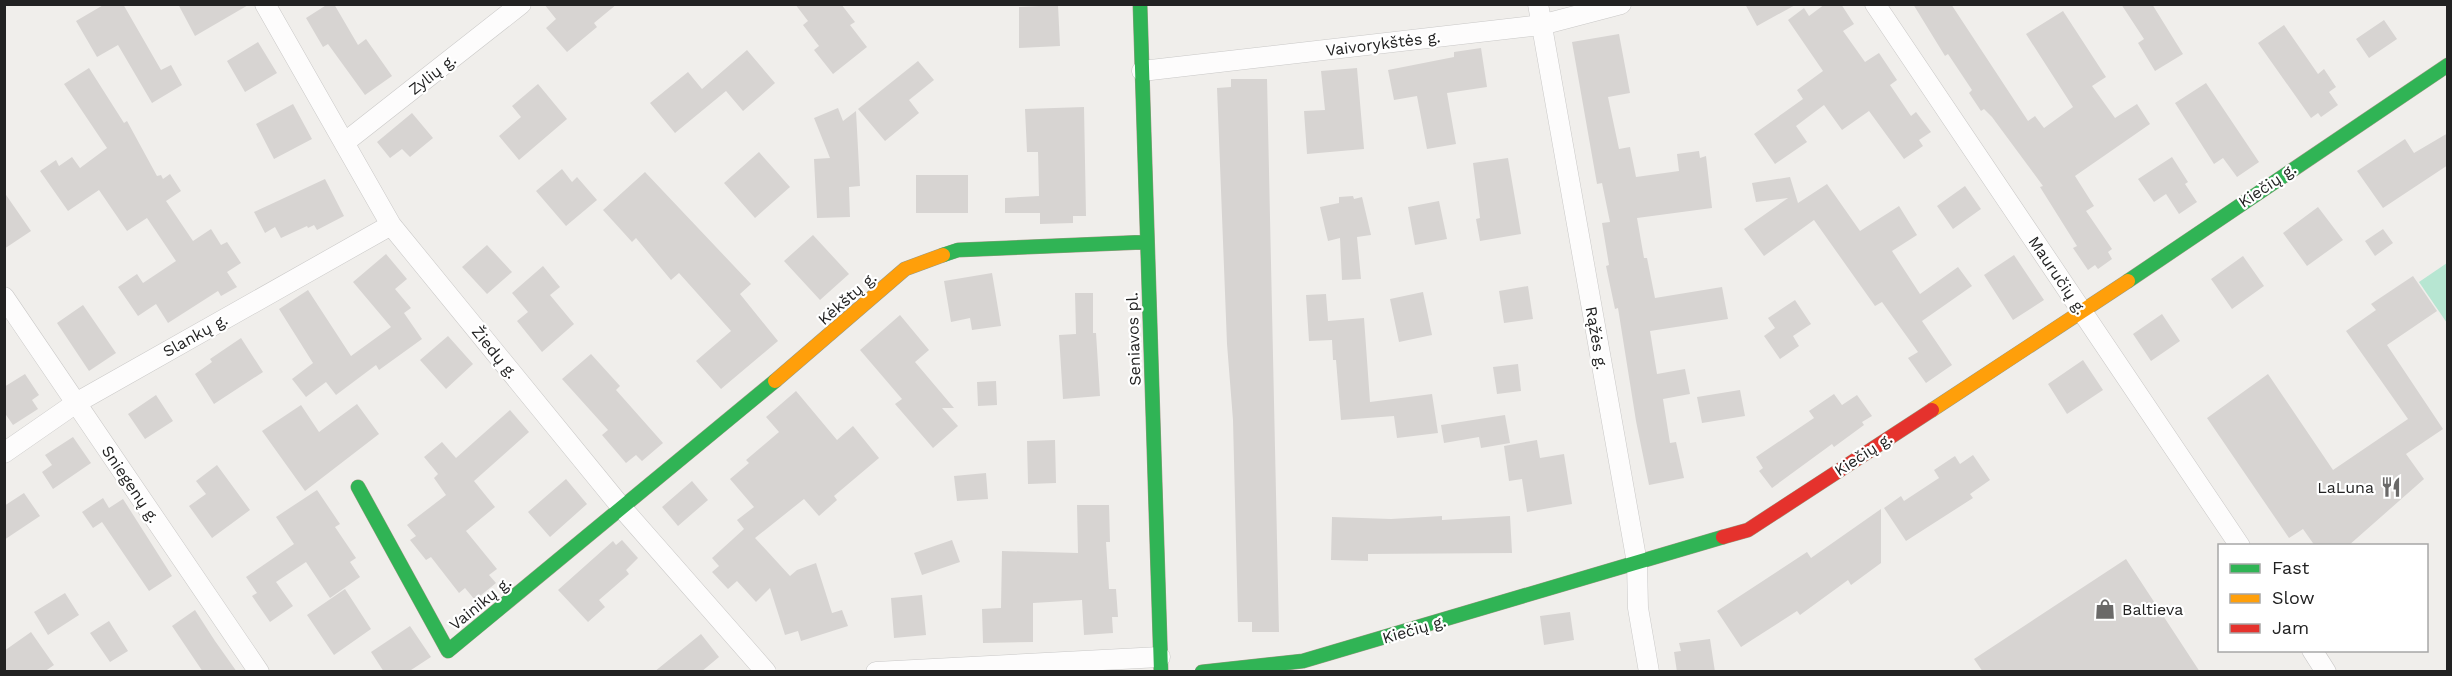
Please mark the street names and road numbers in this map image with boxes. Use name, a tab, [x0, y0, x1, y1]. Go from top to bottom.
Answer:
street label: Vaivorykštės g.	[1325, 27, 1441, 60]
street label: Zylių g.	[405, 50, 460, 99]
street label: Kiečių g.	[2235, 159, 2300, 212]
street label: Mauručių g.	[2024, 233, 2091, 318]
street label: Kėkštų g.	[814, 268, 880, 329]
street label: Seniavos pl.	[1122, 292, 1145, 386]
street label: Rąžės g.	[1582, 305, 1611, 371]
street label: Slankų g.	[159, 310, 231, 361]
street label: Žiedų g.	[468, 322, 521, 382]
street label: Kiečių g.	[1831, 429, 1896, 480]
street label: Sniegenų g.	[98, 442, 163, 527]
street label: Vainikų g.	[446, 573, 515, 634]
street label: Kiečių g.	[1380, 611, 1448, 648]

